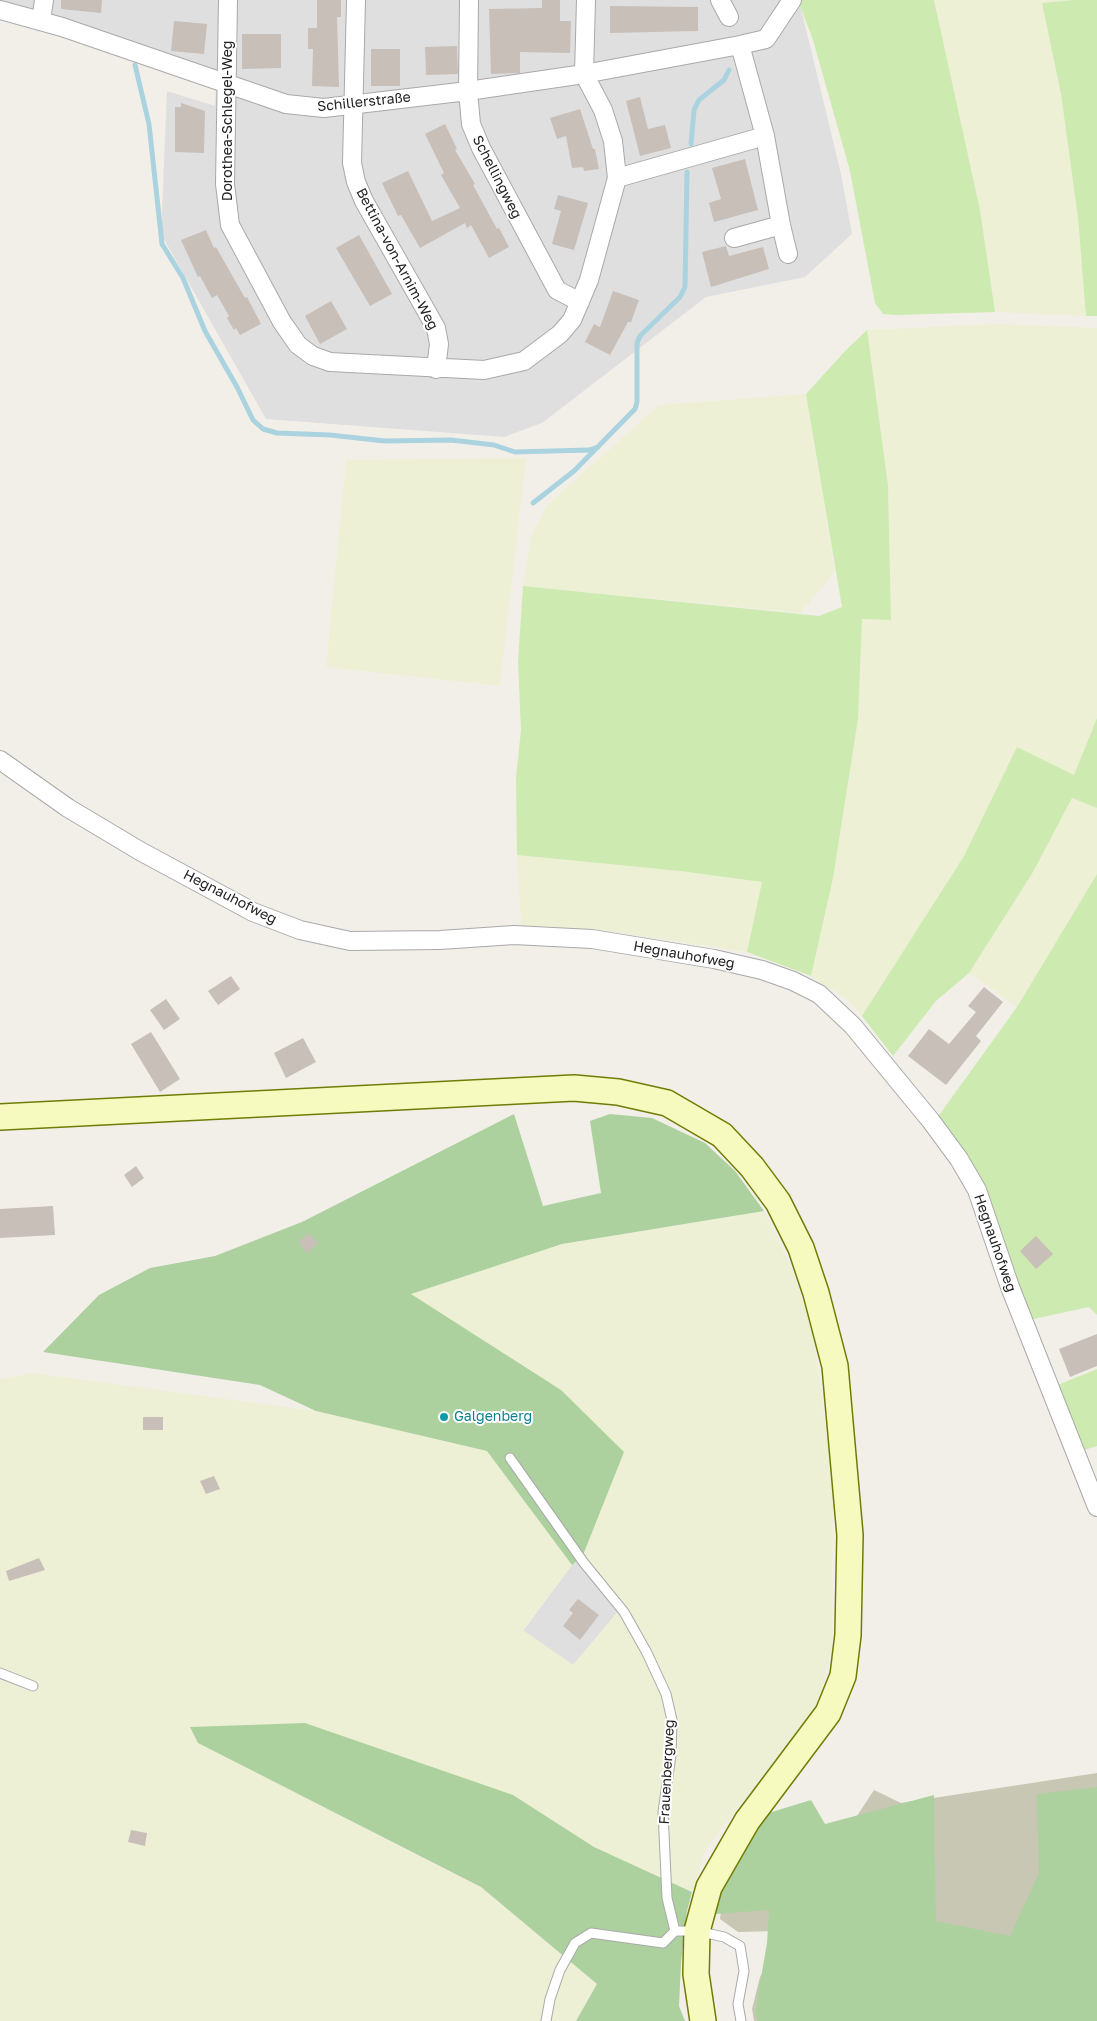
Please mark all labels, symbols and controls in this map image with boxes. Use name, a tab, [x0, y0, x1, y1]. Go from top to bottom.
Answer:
street label: Dorothea-Schlegel-Weg	[220, 41, 236, 201]
street label: Schillerstraße	[316, 89, 412, 115]
street label: Schellingweg	[469, 133, 525, 221]
street label: Bettina-von-Arnim-Weg	[352, 185, 442, 333]
street label: Hegnauhofweg	[181, 866, 279, 928]
street label: Hegnauhofweg	[632, 938, 736, 972]
street label: Hegnauhofweg	[970, 1192, 1020, 1294]
place label: Galgenberg	[454, 1409, 532, 1425]
marker: Galgenberg	[438, 1411, 450, 1423]
street label: Frauenbergweg	[656, 1719, 678, 1825]

